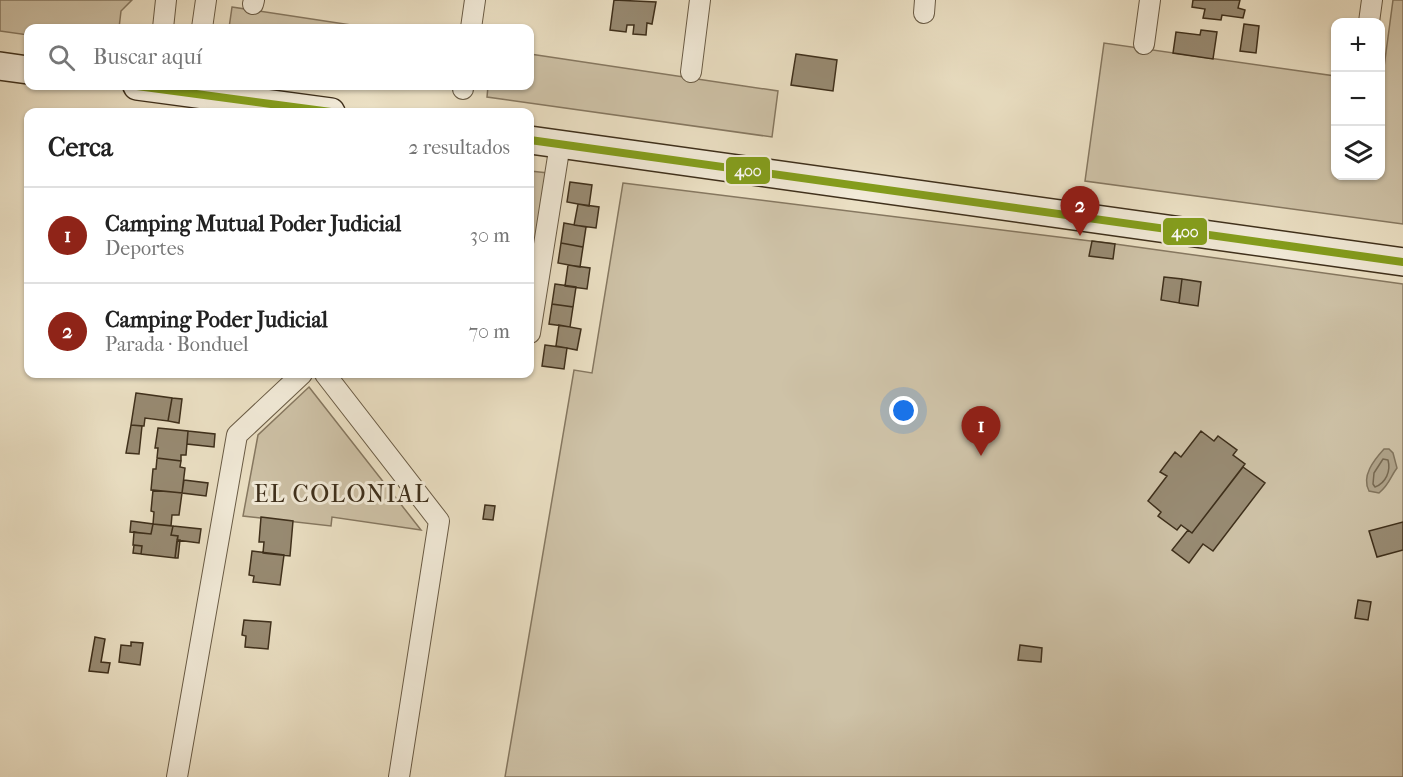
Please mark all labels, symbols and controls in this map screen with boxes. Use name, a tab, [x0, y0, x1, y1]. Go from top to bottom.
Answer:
map controls	[1331, 18, 1385, 180]
button: +	[1331, 18, 1385, 72]
search box	[24, 24, 534, 90]
icon: search	[45, 41, 78, 74]
text: Buscar aquí	[93, 44, 202, 70]
button: −	[1331, 72, 1385, 126]
button: layers	[1331, 126, 1385, 180]
text: Cerca	[48, 132, 113, 163]
text: 2 resultados	[408, 136, 510, 159]
line badge: 400	[725, 156, 771, 185]
text: 400	[733, 161, 762, 181]
pin: 2	[1060, 186, 1100, 236]
text: Camping Mutual Poder Judicial	[105, 211, 401, 237]
line badge: 400	[1162, 217, 1208, 246]
text: 400	[1170, 222, 1199, 242]
text: 1	[64, 224, 71, 247]
text: 30 m	[470, 224, 510, 247]
text: Deportes	[105, 237, 184, 260]
text: Camping Poder Judicial	[105, 307, 328, 333]
text: 2	[62, 320, 73, 343]
text: 70 m	[468, 320, 510, 343]
text: Parada · Bonduel	[105, 333, 249, 356]
your location	[889, 396, 918, 425]
pin: 1	[962, 406, 1000, 456]
district label: EL COLONIAL	[254, 480, 430, 508]

